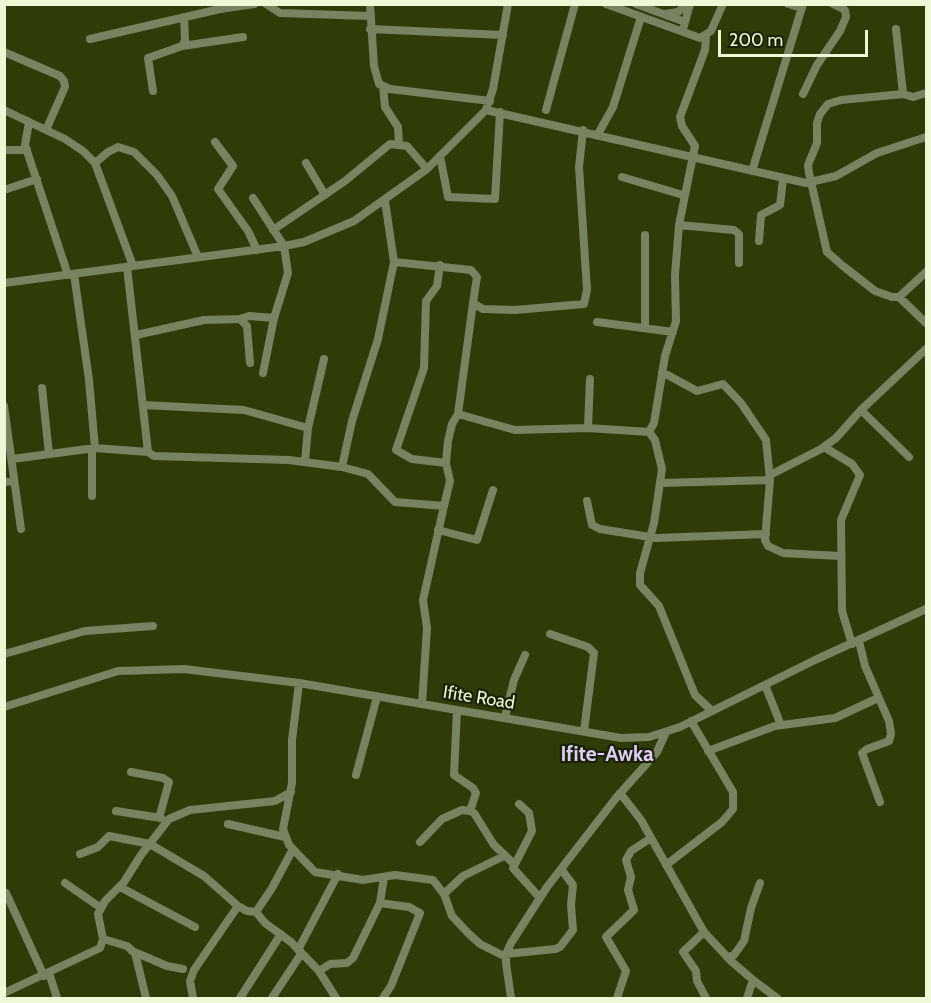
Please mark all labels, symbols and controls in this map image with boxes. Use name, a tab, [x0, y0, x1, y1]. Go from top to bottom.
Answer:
scale bar	[721, 18, 871, 56]
text: 200 m	[729, 29, 783, 51]
street label: Ifite Road	[442, 682, 516, 714]
district label: Ifite-Awka	[560, 742, 654, 768]

